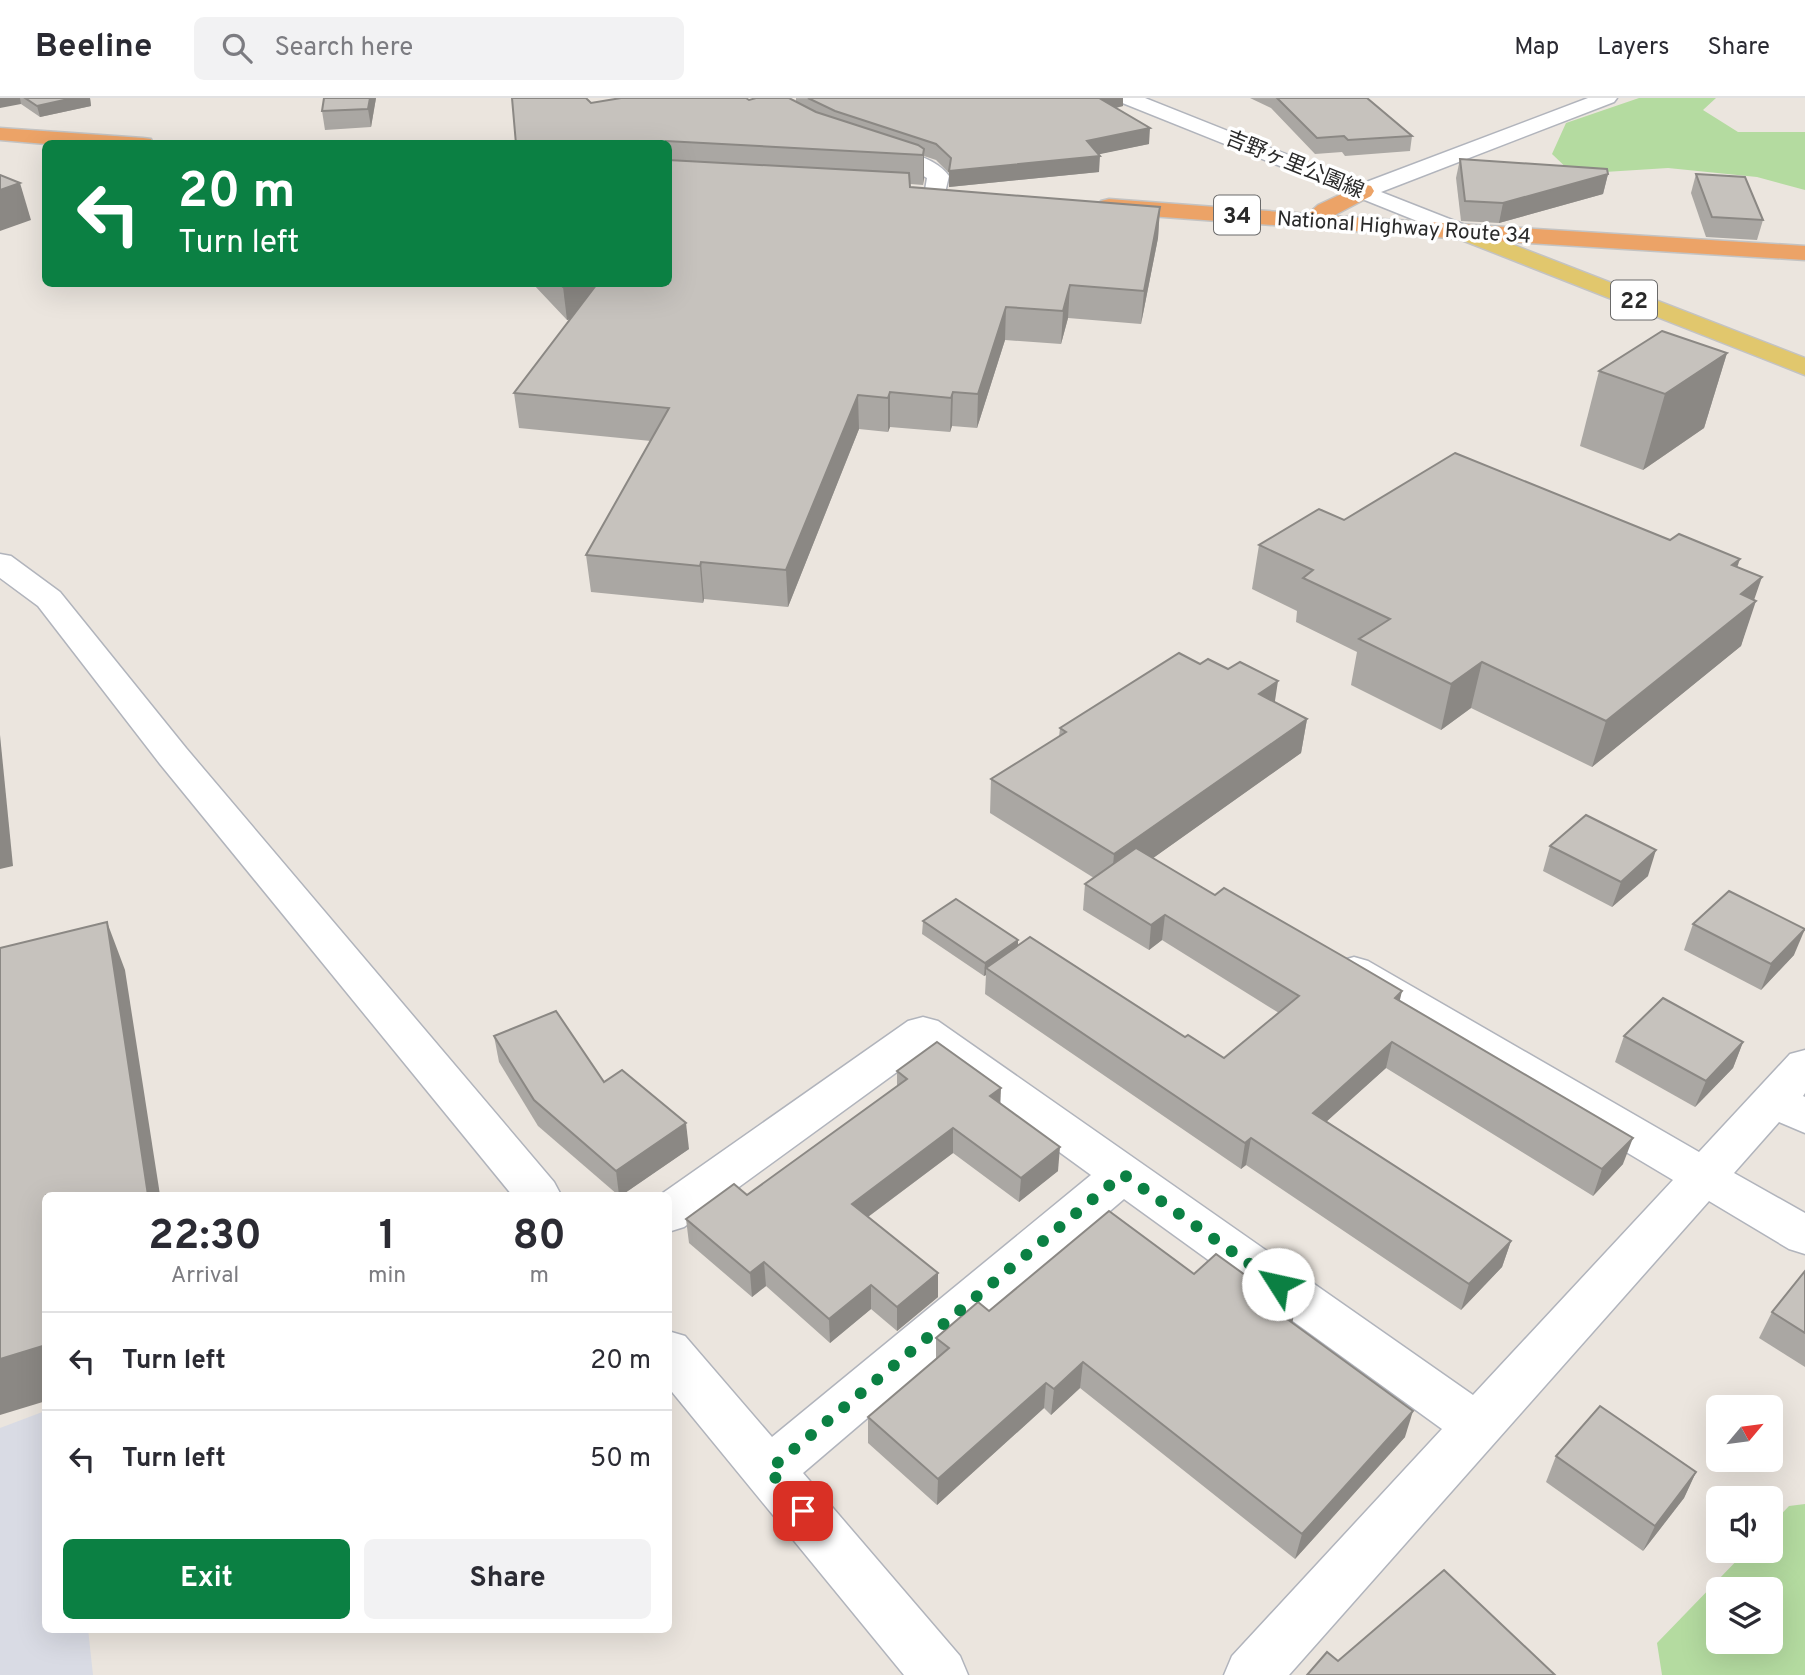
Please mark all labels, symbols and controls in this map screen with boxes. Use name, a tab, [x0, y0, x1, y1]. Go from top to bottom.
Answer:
search box	[194, 17, 684, 80]
text: Beeline	[35, 27, 152, 69]
icon: search	[218, 29, 256, 67]
text: Search here	[274, 32, 413, 65]
text: Map	[1514, 33, 1559, 63]
text: Layers	[1597, 33, 1669, 63]
text: Share	[1707, 33, 1770, 63]
street label: 吉野ヶ里公園線	[1221, 125, 1368, 205]
text: 20 m	[178, 163, 295, 225]
icon: left	[63, 168, 154, 259]
road number: 34	[1214, 196, 1260, 234]
street label: National Highway Route 34	[1276, 206, 1532, 251]
text: Turn left	[178, 224, 299, 264]
road number: 22	[1611, 280, 1657, 320]
text: 22:30	[148, 1211, 262, 1264]
text: 1	[379, 1211, 396, 1264]
text: 80	[512, 1211, 566, 1264]
position arrow	[1241, 1247, 1315, 1321]
text: Arrival	[171, 1262, 239, 1291]
text: min	[368, 1262, 406, 1291]
text: m	[529, 1262, 549, 1291]
icon: left	[63, 1342, 101, 1380]
text: Turn left	[122, 1345, 226, 1378]
text: 20 m	[590, 1345, 651, 1378]
north arrow	[1706, 1395, 1783, 1472]
map controls	[1706, 1395, 1783, 1654]
icon: left	[63, 1440, 101, 1478]
text: Turn left	[122, 1443, 226, 1476]
text: 50 m	[590, 1443, 651, 1476]
pin	[773, 1481, 833, 1541]
button: sound	[1706, 1486, 1783, 1563]
icon: arrive	[784, 1492, 822, 1530]
button: Exit	[63, 1539, 350, 1619]
button: Share	[364, 1539, 651, 1619]
button: layers	[1706, 1577, 1783, 1654]

